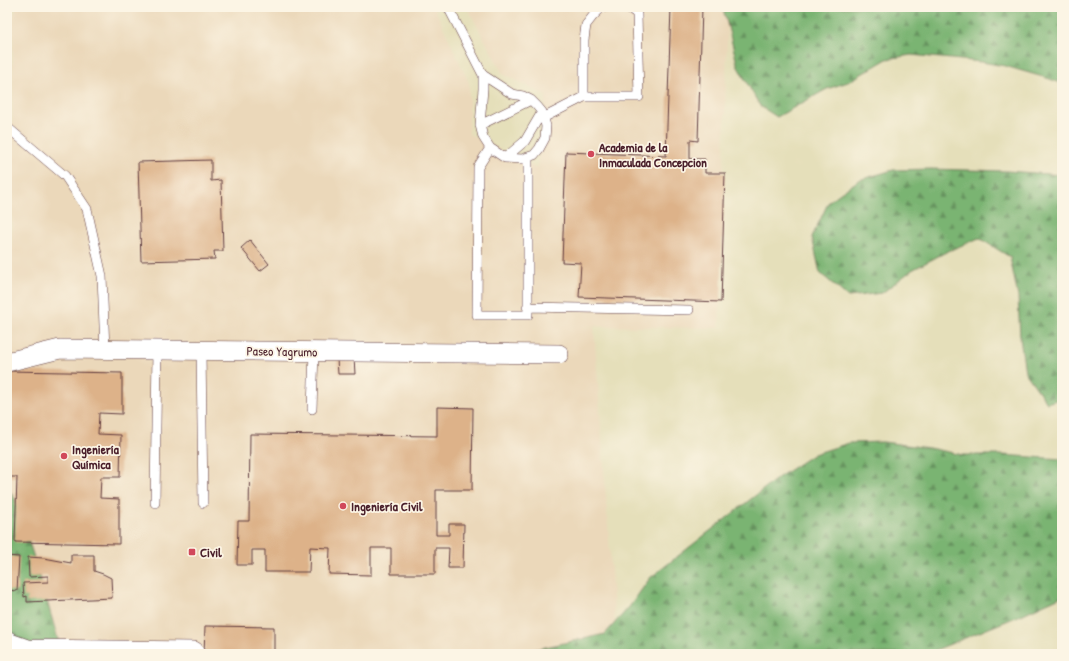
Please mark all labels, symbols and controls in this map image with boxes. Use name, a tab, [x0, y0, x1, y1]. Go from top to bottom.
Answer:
place label: Academia de la Inmaculada Concepcion	[599, 138, 707, 172]
marker: Academia de la Inmaculada Concepcion	[586, 149, 596, 159]
street label: Paseo Yagrumo	[247, 341, 317, 361]
place label: Ingeniería Química	[72, 440, 120, 473]
marker: Ingeniería Química	[59, 451, 69, 461]
place label: Ingeniería Civil	[351, 497, 423, 516]
marker: Ingeniería Civil	[338, 501, 348, 511]
place label: Civil	[200, 543, 222, 561]
marker: Civil	[187, 547, 197, 557]

